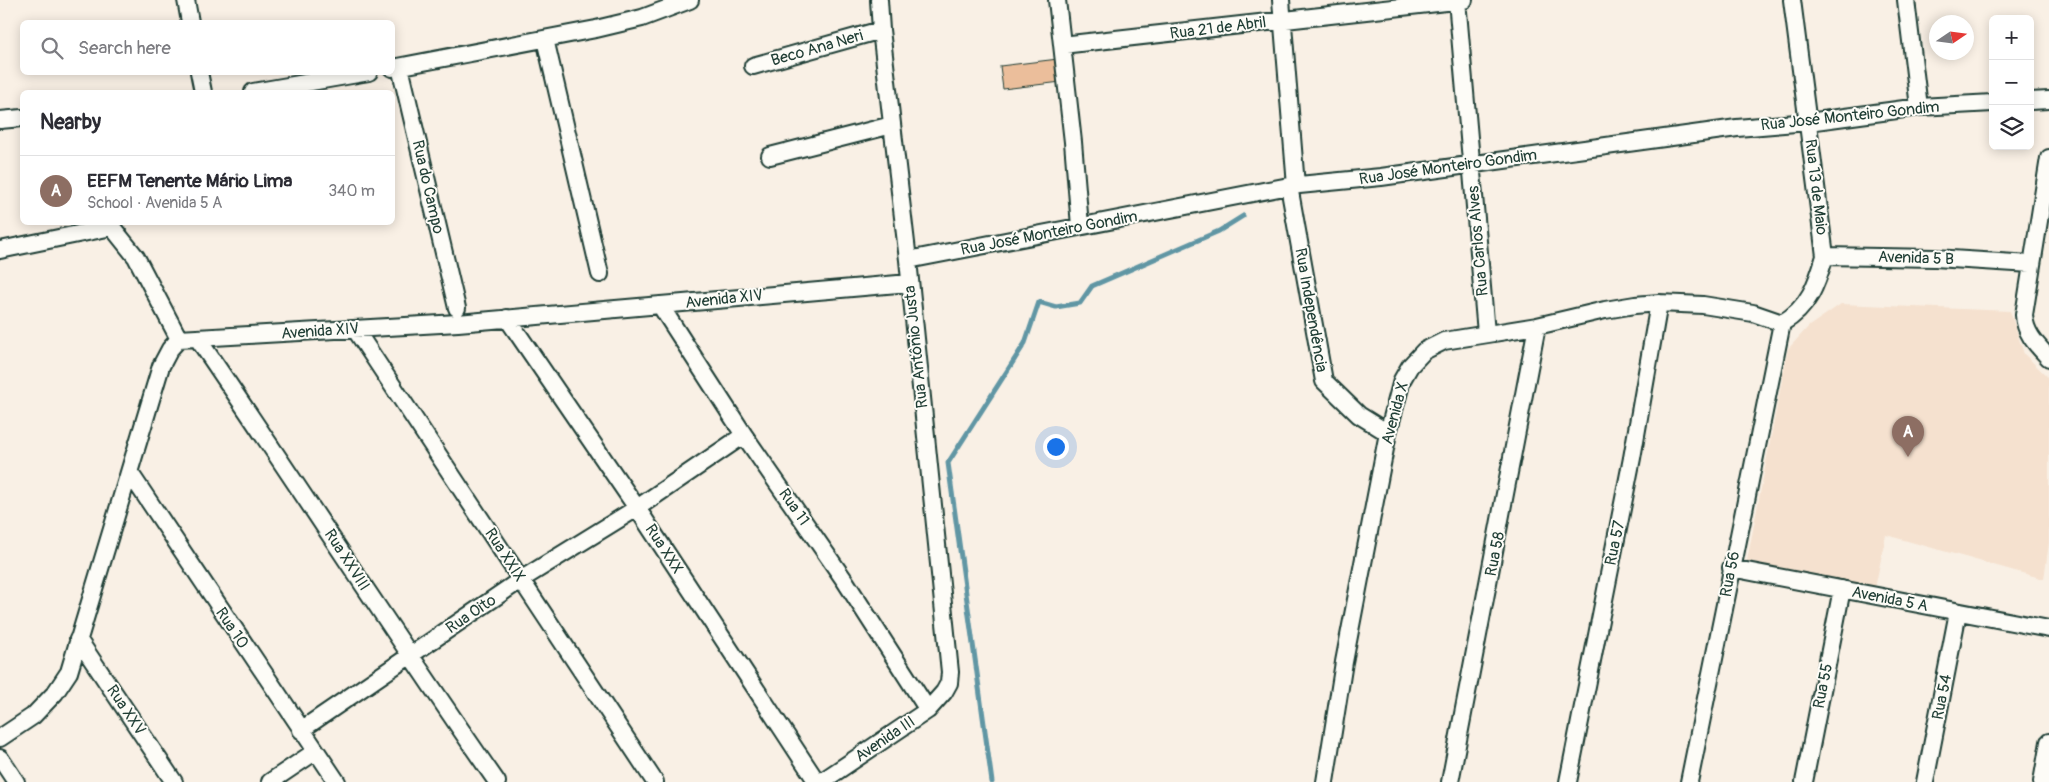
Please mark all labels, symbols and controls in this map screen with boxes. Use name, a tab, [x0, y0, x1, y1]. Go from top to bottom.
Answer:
street label: Rua 21 de Abril	[1169, 12, 1267, 44]
north arrow	[1929, 15, 1974, 60]
map controls	[1989, 15, 2034, 150]
button: +	[1989, 15, 2034, 60]
search box	[20, 20, 395, 75]
street label: Beco Ana Neri	[769, 25, 865, 71]
icon: search	[38, 34, 66, 62]
text: Search here	[78, 36, 171, 60]
button: −	[1989, 60, 2034, 105]
street label: Rua José Monteiro Gondim	[1760, 97, 1940, 135]
button: layers	[1989, 105, 2034, 150]
text: Nearby	[40, 109, 101, 136]
street label: Rua do Campo	[408, 138, 449, 236]
street label: Rua 13 de Maio	[1800, 138, 1832, 237]
street label: Rua José Monteiro Gondim	[1358, 145, 1538, 189]
text: EEFM Tenente Mário Lima	[87, 169, 292, 193]
text: A	[51, 181, 61, 201]
text: 340 m	[328, 181, 375, 201]
street label: Rua Carlos Alves	[1463, 185, 1493, 297]
text: School · Avenida 5 A	[87, 193, 222, 213]
street label: Rua José Monteiro Gondim	[959, 206, 1139, 260]
street label: Rua Independência	[1290, 246, 1332, 374]
street label: Avenida 5 B	[1878, 247, 1954, 269]
street label: Avenida XIV	[684, 285, 764, 313]
street label: Rua Antônio Justa	[900, 285, 932, 409]
street label: Avenida XIV	[280, 318, 360, 344]
street label: Avenida X	[1377, 380, 1413, 446]
pin: A	[1892, 416, 1924, 457]
your location	[1043, 434, 1069, 460]
street label: Rua 11	[774, 485, 814, 529]
street label: Rua 57	[1601, 518, 1630, 567]
street label: Rua XXX	[641, 520, 687, 578]
street label: Rua XXIX	[480, 524, 530, 586]
street label: Rua XXVIII	[320, 525, 374, 595]
street label: Rua 58	[1481, 530, 1509, 578]
street label: Rua 56	[1716, 549, 1744, 599]
street label: Avenida 5 A	[1850, 582, 1930, 616]
street label: Rua Oito	[442, 590, 500, 638]
street label: Rua 10	[211, 604, 253, 652]
street label: Rua 55	[1809, 662, 1837, 710]
street label: Rua 54	[1928, 672, 1956, 722]
street label: Rua XXV	[102, 681, 150, 739]
street label: Avenida III	[851, 712, 919, 766]

